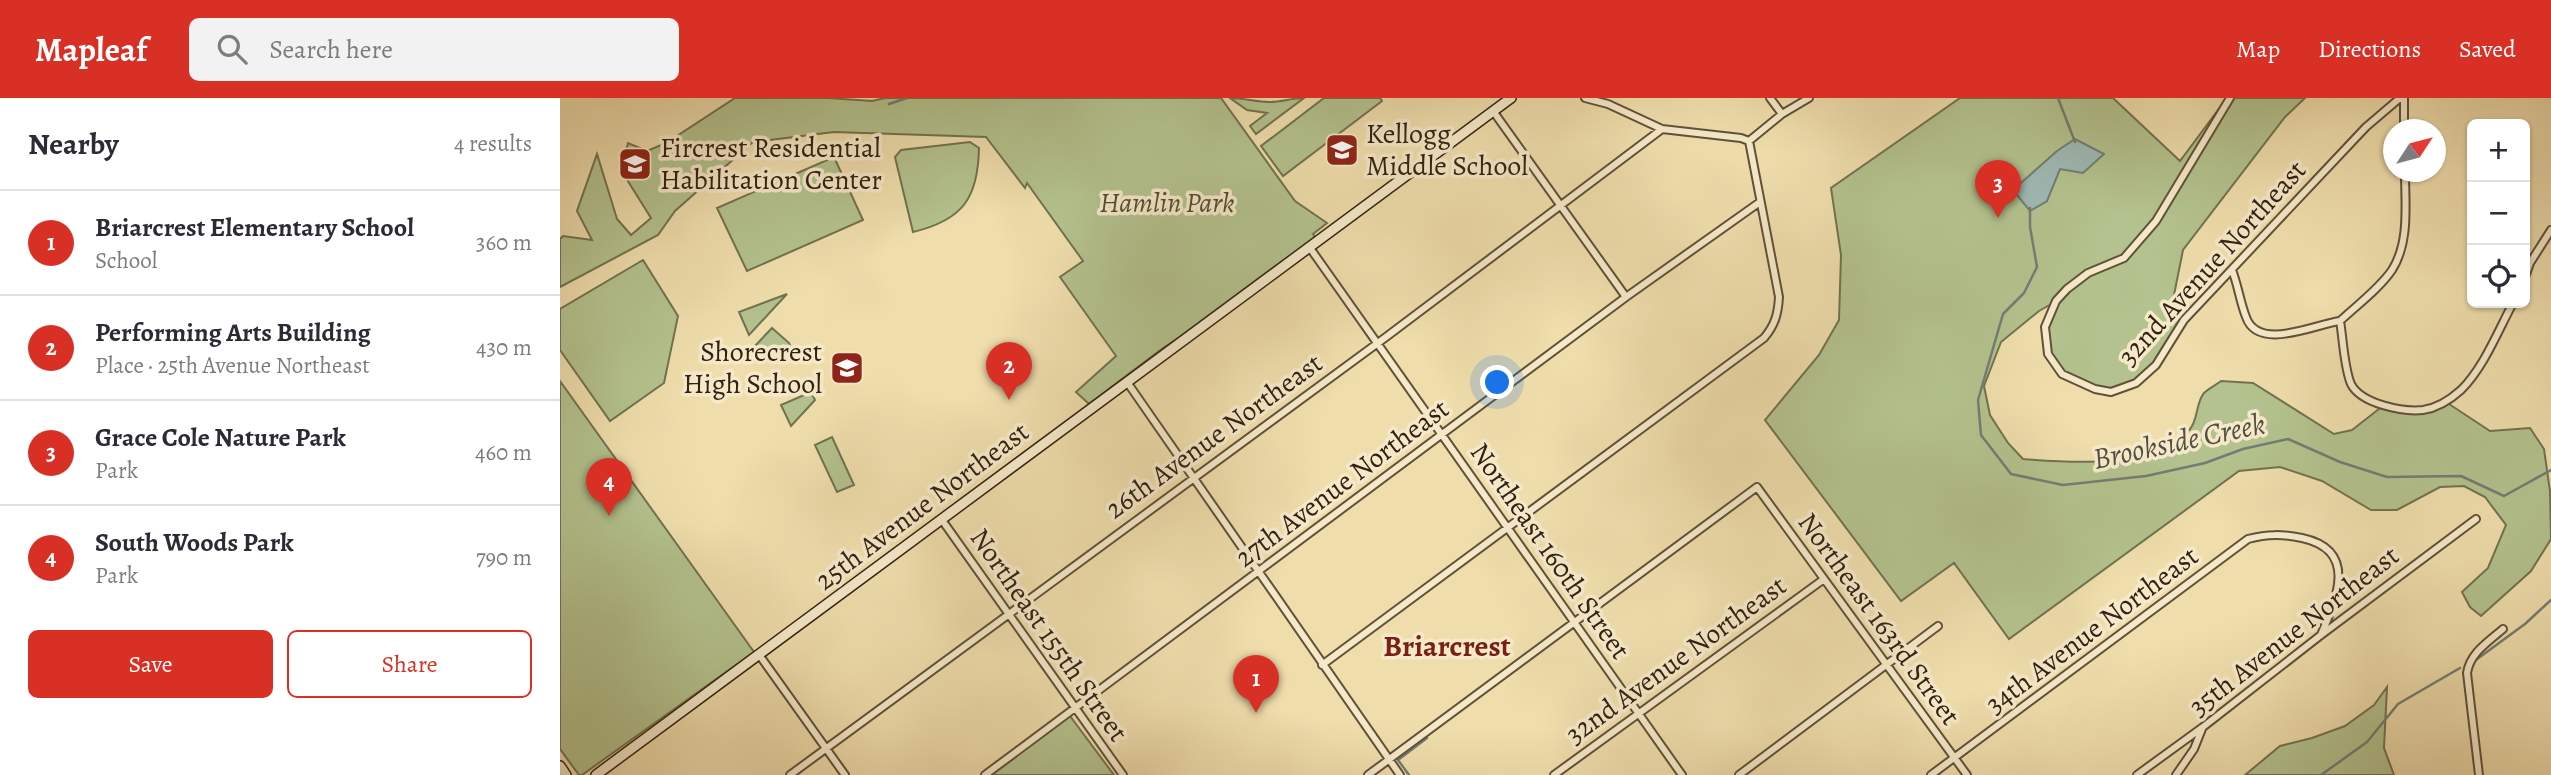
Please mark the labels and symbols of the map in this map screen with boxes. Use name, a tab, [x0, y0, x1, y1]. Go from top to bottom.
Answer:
place label: Kellogg Middle School	[1366, 115, 1528, 185]
north arrow	[2383, 119, 2446, 182]
place label: Fircrest Residential Habilitation Center	[660, 129, 882, 199]
school or university icon: Kellogg Middle School	[1323, 131, 1361, 169]
school or university icon: Fircrest Residential Habilitation Center	[616, 145, 654, 183]
street label: 32nd Avenue Northeast	[2109, 152, 2315, 374]
pin: 3	[1975, 160, 2021, 218]
park label: Hamlin Park	[1100, 184, 1234, 222]
place label: Shorecrest High School	[683, 333, 822, 403]
pin: 2	[986, 342, 1032, 400]
street label: 26th Avenue Northeast	[1098, 344, 1330, 528]
school or university icon: Shorecrest High School	[828, 349, 866, 387]
your location	[1480, 365, 1514, 399]
street label: 27th Avenue Northeast	[1227, 390, 1457, 576]
water label: Brookside Creek	[2089, 403, 2269, 479]
street label: 25th Avenue Northeast	[807, 413, 1037, 599]
street label: Northeast 160th Street	[1461, 435, 1639, 667]
pin: 4	[586, 458, 632, 516]
street label: Northeast 163rd Street	[1789, 505, 1969, 733]
street label: Northeast 155th Street	[961, 521, 1137, 749]
street label: 34th Avenue Northeast	[1978, 537, 2206, 723]
street label: 35th Avenue Northeast	[2181, 537, 2407, 725]
street label: 32nd Avenue Northeast	[1558, 567, 1794, 753]
district label: Briarcrest	[1383, 626, 1511, 666]
pin: 1	[1233, 655, 1279, 713]

